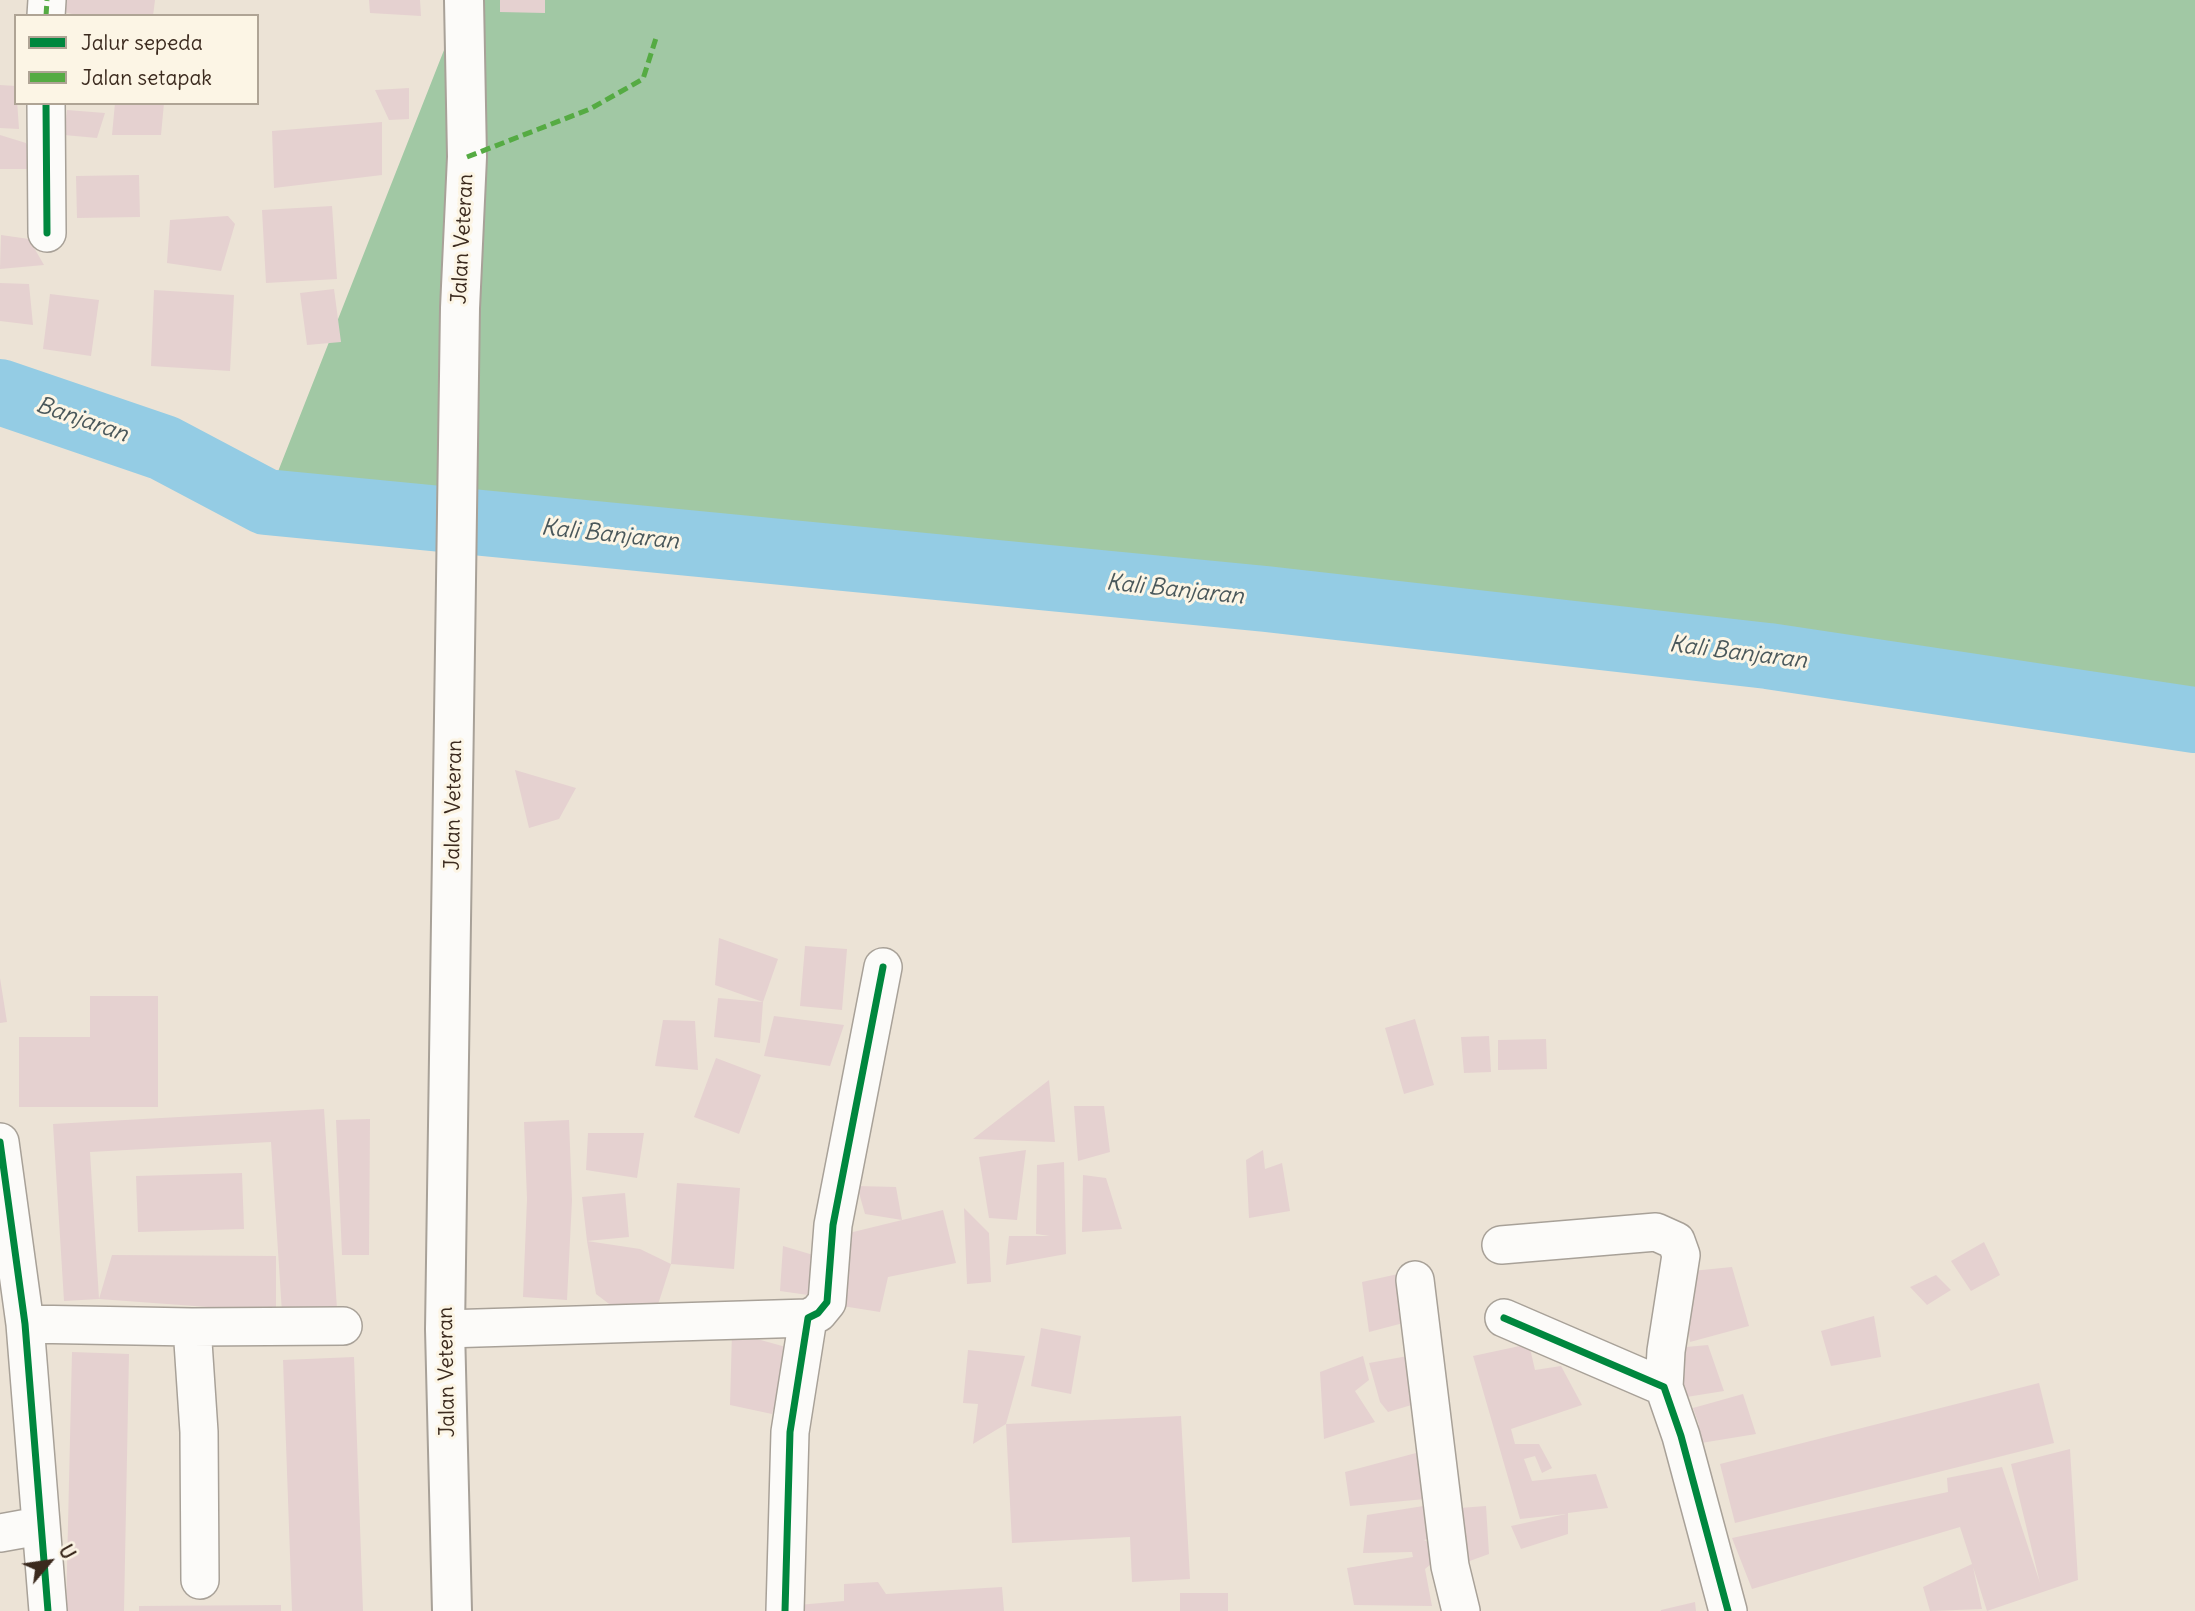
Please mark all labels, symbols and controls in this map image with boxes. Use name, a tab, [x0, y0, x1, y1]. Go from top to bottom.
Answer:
legend	[14, 14, 259, 105]
text: Jalur sepeda	[81, 29, 203, 56]
text: Jalan setapak	[81, 64, 212, 91]
street label: Jalan Veteran	[447, 173, 479, 305]
water label: Banjaran	[32, 391, 132, 449]
water label: Kali Banjaran	[540, 514, 680, 556]
water label: Kali Banjaran	[1105, 569, 1245, 611]
water label: Kali Banjaran	[1668, 631, 1808, 675]
street label: Jalan Veteran	[440, 739, 468, 871]
street label: Jalan Veteran	[433, 1306, 461, 1438]
north arrow	[14, 1527, 84, 1597]
text: U	[54, 1540, 81, 1563]

